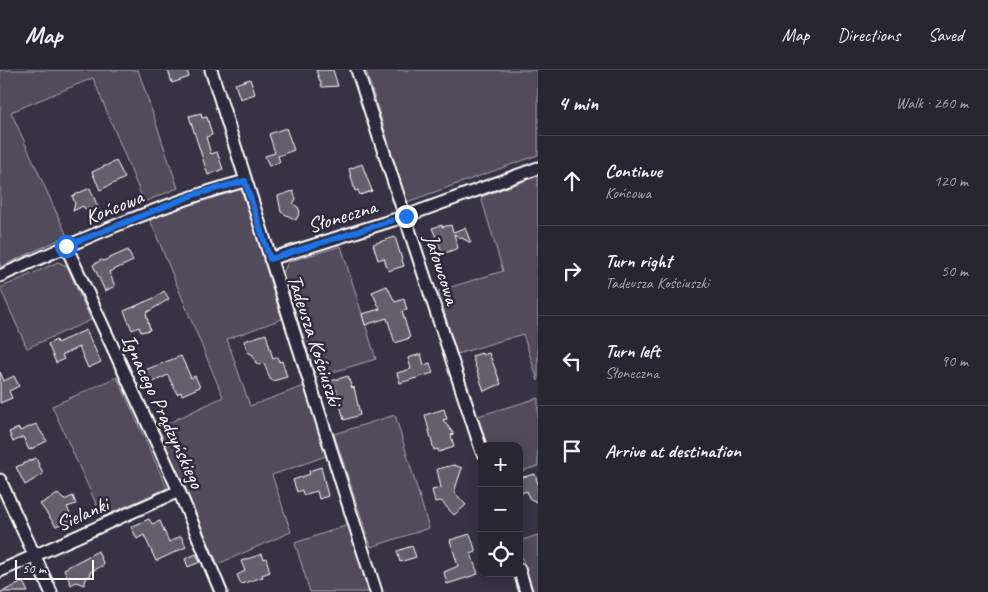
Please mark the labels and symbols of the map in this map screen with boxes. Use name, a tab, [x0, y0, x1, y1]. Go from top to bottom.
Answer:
street label: Końcowa	[81, 183, 148, 230]
street label: Słoneczna	[304, 193, 382, 239]
route end	[395, 205, 418, 228]
street label: Jałowcowa	[418, 230, 466, 310]
route start	[55, 235, 78, 258]
street label: Tadeusza Kościuszki	[282, 271, 349, 412]
street label: Ignacego Prądzyńskiego	[116, 330, 211, 494]
street label: Sielanki	[52, 490, 115, 537]
scale bar	[15, 557, 94, 580]

